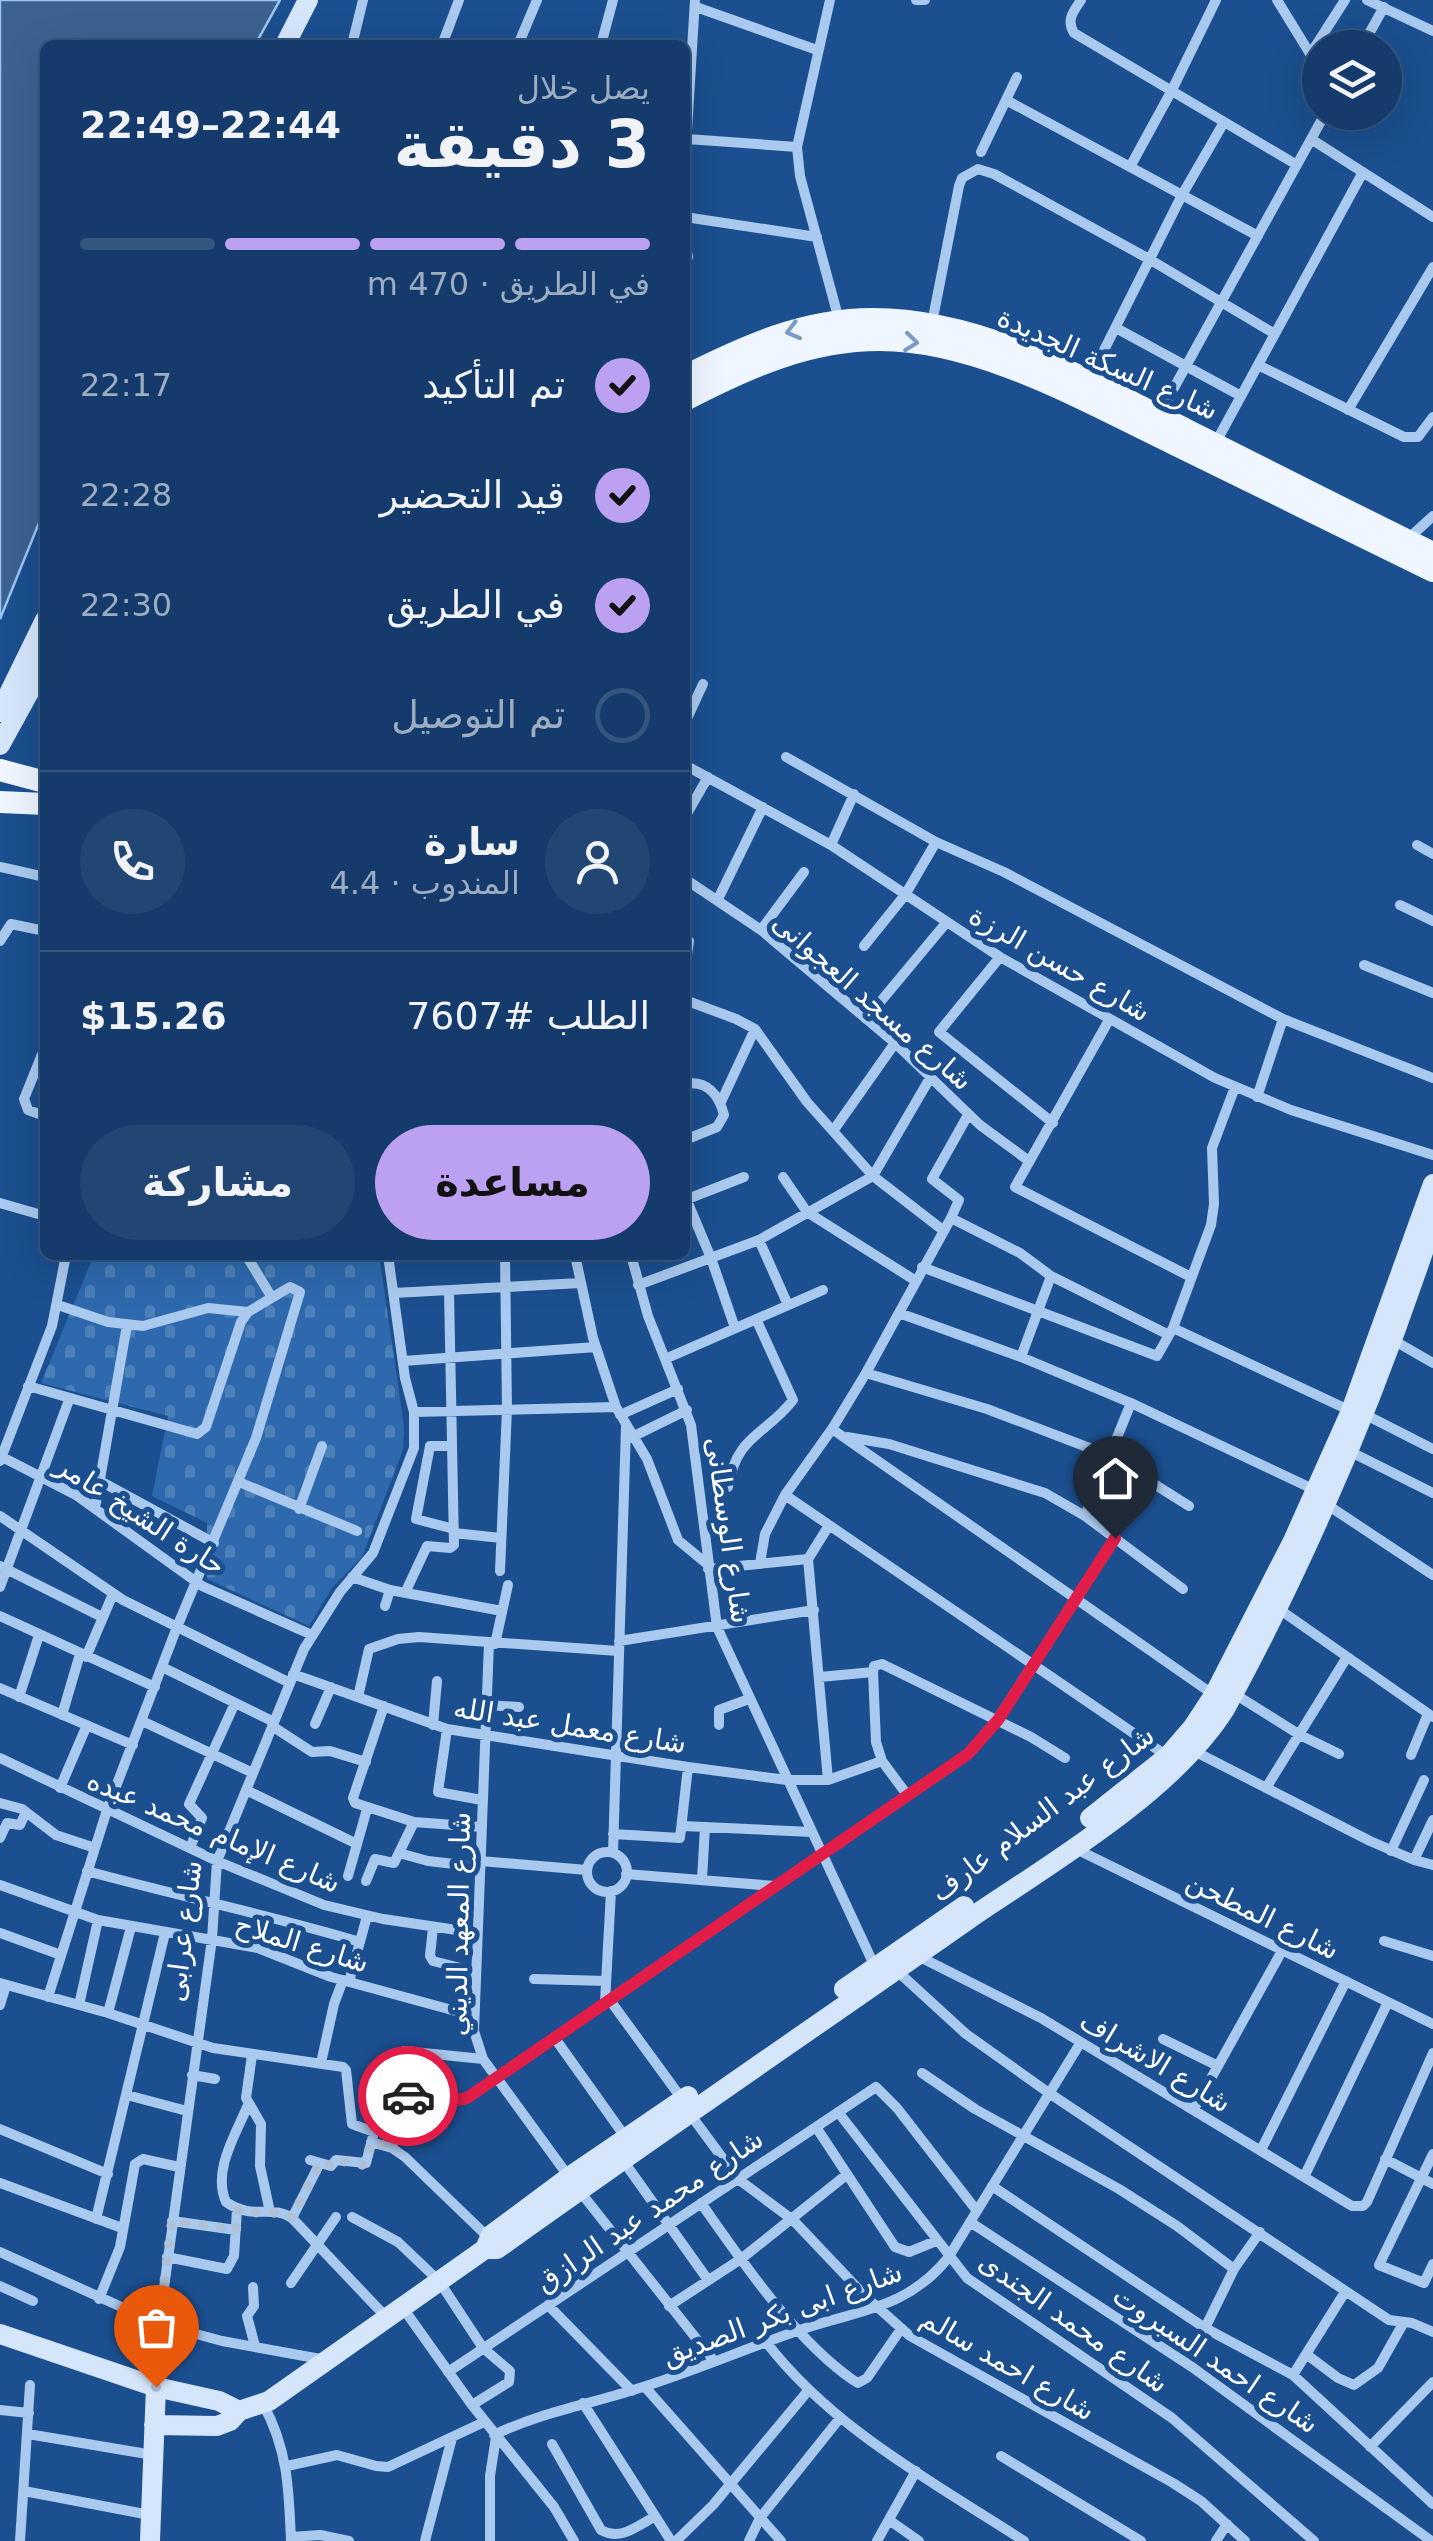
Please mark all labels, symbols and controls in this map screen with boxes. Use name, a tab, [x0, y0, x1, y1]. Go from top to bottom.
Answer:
map controls	[1302, 30, 1402, 130]
button: layers	[1302, 30, 1402, 130]
text: يصل خلال	[517, 69, 650, 107]
text: 22:44–22:49	[80, 103, 341, 147]
text: 3 دقيقة	[393, 107, 650, 182]
text: في الطريق · 470 m	[367, 265, 650, 303]
street label: شارع السكة الجديدة	[992, 300, 1223, 427]
one-way arrow	[785, 319, 802, 340]
one-way arrow	[903, 331, 919, 353]
icon: check	[595, 358, 650, 413]
text: تم التأكيد	[422, 363, 565, 407]
text: 22:17	[80, 366, 172, 404]
icon: check	[595, 468, 650, 523]
text: قيد التحضير	[380, 473, 565, 517]
text: 22:28	[80, 476, 172, 514]
icon: check	[595, 578, 650, 633]
text: في الطريق	[387, 583, 565, 627]
text: 22:30	[80, 586, 172, 624]
text: تم التوصيل	[391, 693, 565, 737]
button: phone	[80, 809, 185, 914]
button: person	[545, 809, 650, 914]
text: سارة	[424, 820, 520, 864]
text: المندوب · 4.4	[329, 864, 520, 902]
street label: شارع حسن الرزة	[963, 898, 1156, 1029]
street label: شارع مسجد العجوانى	[766, 906, 979, 1097]
text: $15.26	[80, 994, 227, 1038]
text: الطلب #7607	[406, 994, 650, 1038]
button: مشاركة	[80, 1125, 355, 1240]
button: مساعدة	[375, 1125, 650, 1240]
street label: شارع الوسطانى	[699, 1435, 758, 1625]
pin	[1073, 1436, 1158, 1539]
street label: حارة الشيخ عامر	[48, 1447, 232, 1582]
icon: home	[1088, 1451, 1143, 1506]
street label: شارع معمل عبد الله	[451, 1691, 689, 1760]
street label: شارع عبد السلام عارف	[924, 1718, 1161, 1908]
street label: شارع الإمام محمد عبده	[82, 1763, 345, 1900]
street label: شارع المعهد الديني	[440, 1812, 477, 2036]
street label: شارع عرابى	[158, 1858, 209, 2004]
street label: شارع المطحن	[1181, 1864, 1345, 1967]
street label: شارع الملاح	[231, 1907, 373, 1979]
street label: شارع الاشراف	[1074, 2003, 1237, 2120]
courier	[358, 2046, 458, 2146]
icon: car	[381, 2069, 436, 2124]
street label: شارع محمد عبد الرازق	[529, 2122, 769, 2299]
street label: شارع محمد الجندى	[973, 2245, 1175, 2400]
street label: شارع ابى بكر الصديق	[658, 2255, 907, 2372]
street label: شارع احمد السبروت	[1107, 2278, 1325, 2440]
pin	[114, 2285, 199, 2388]
icon: bag	[129, 2300, 184, 2355]
street label: شارع احمد سالم	[915, 2301, 1101, 2428]

